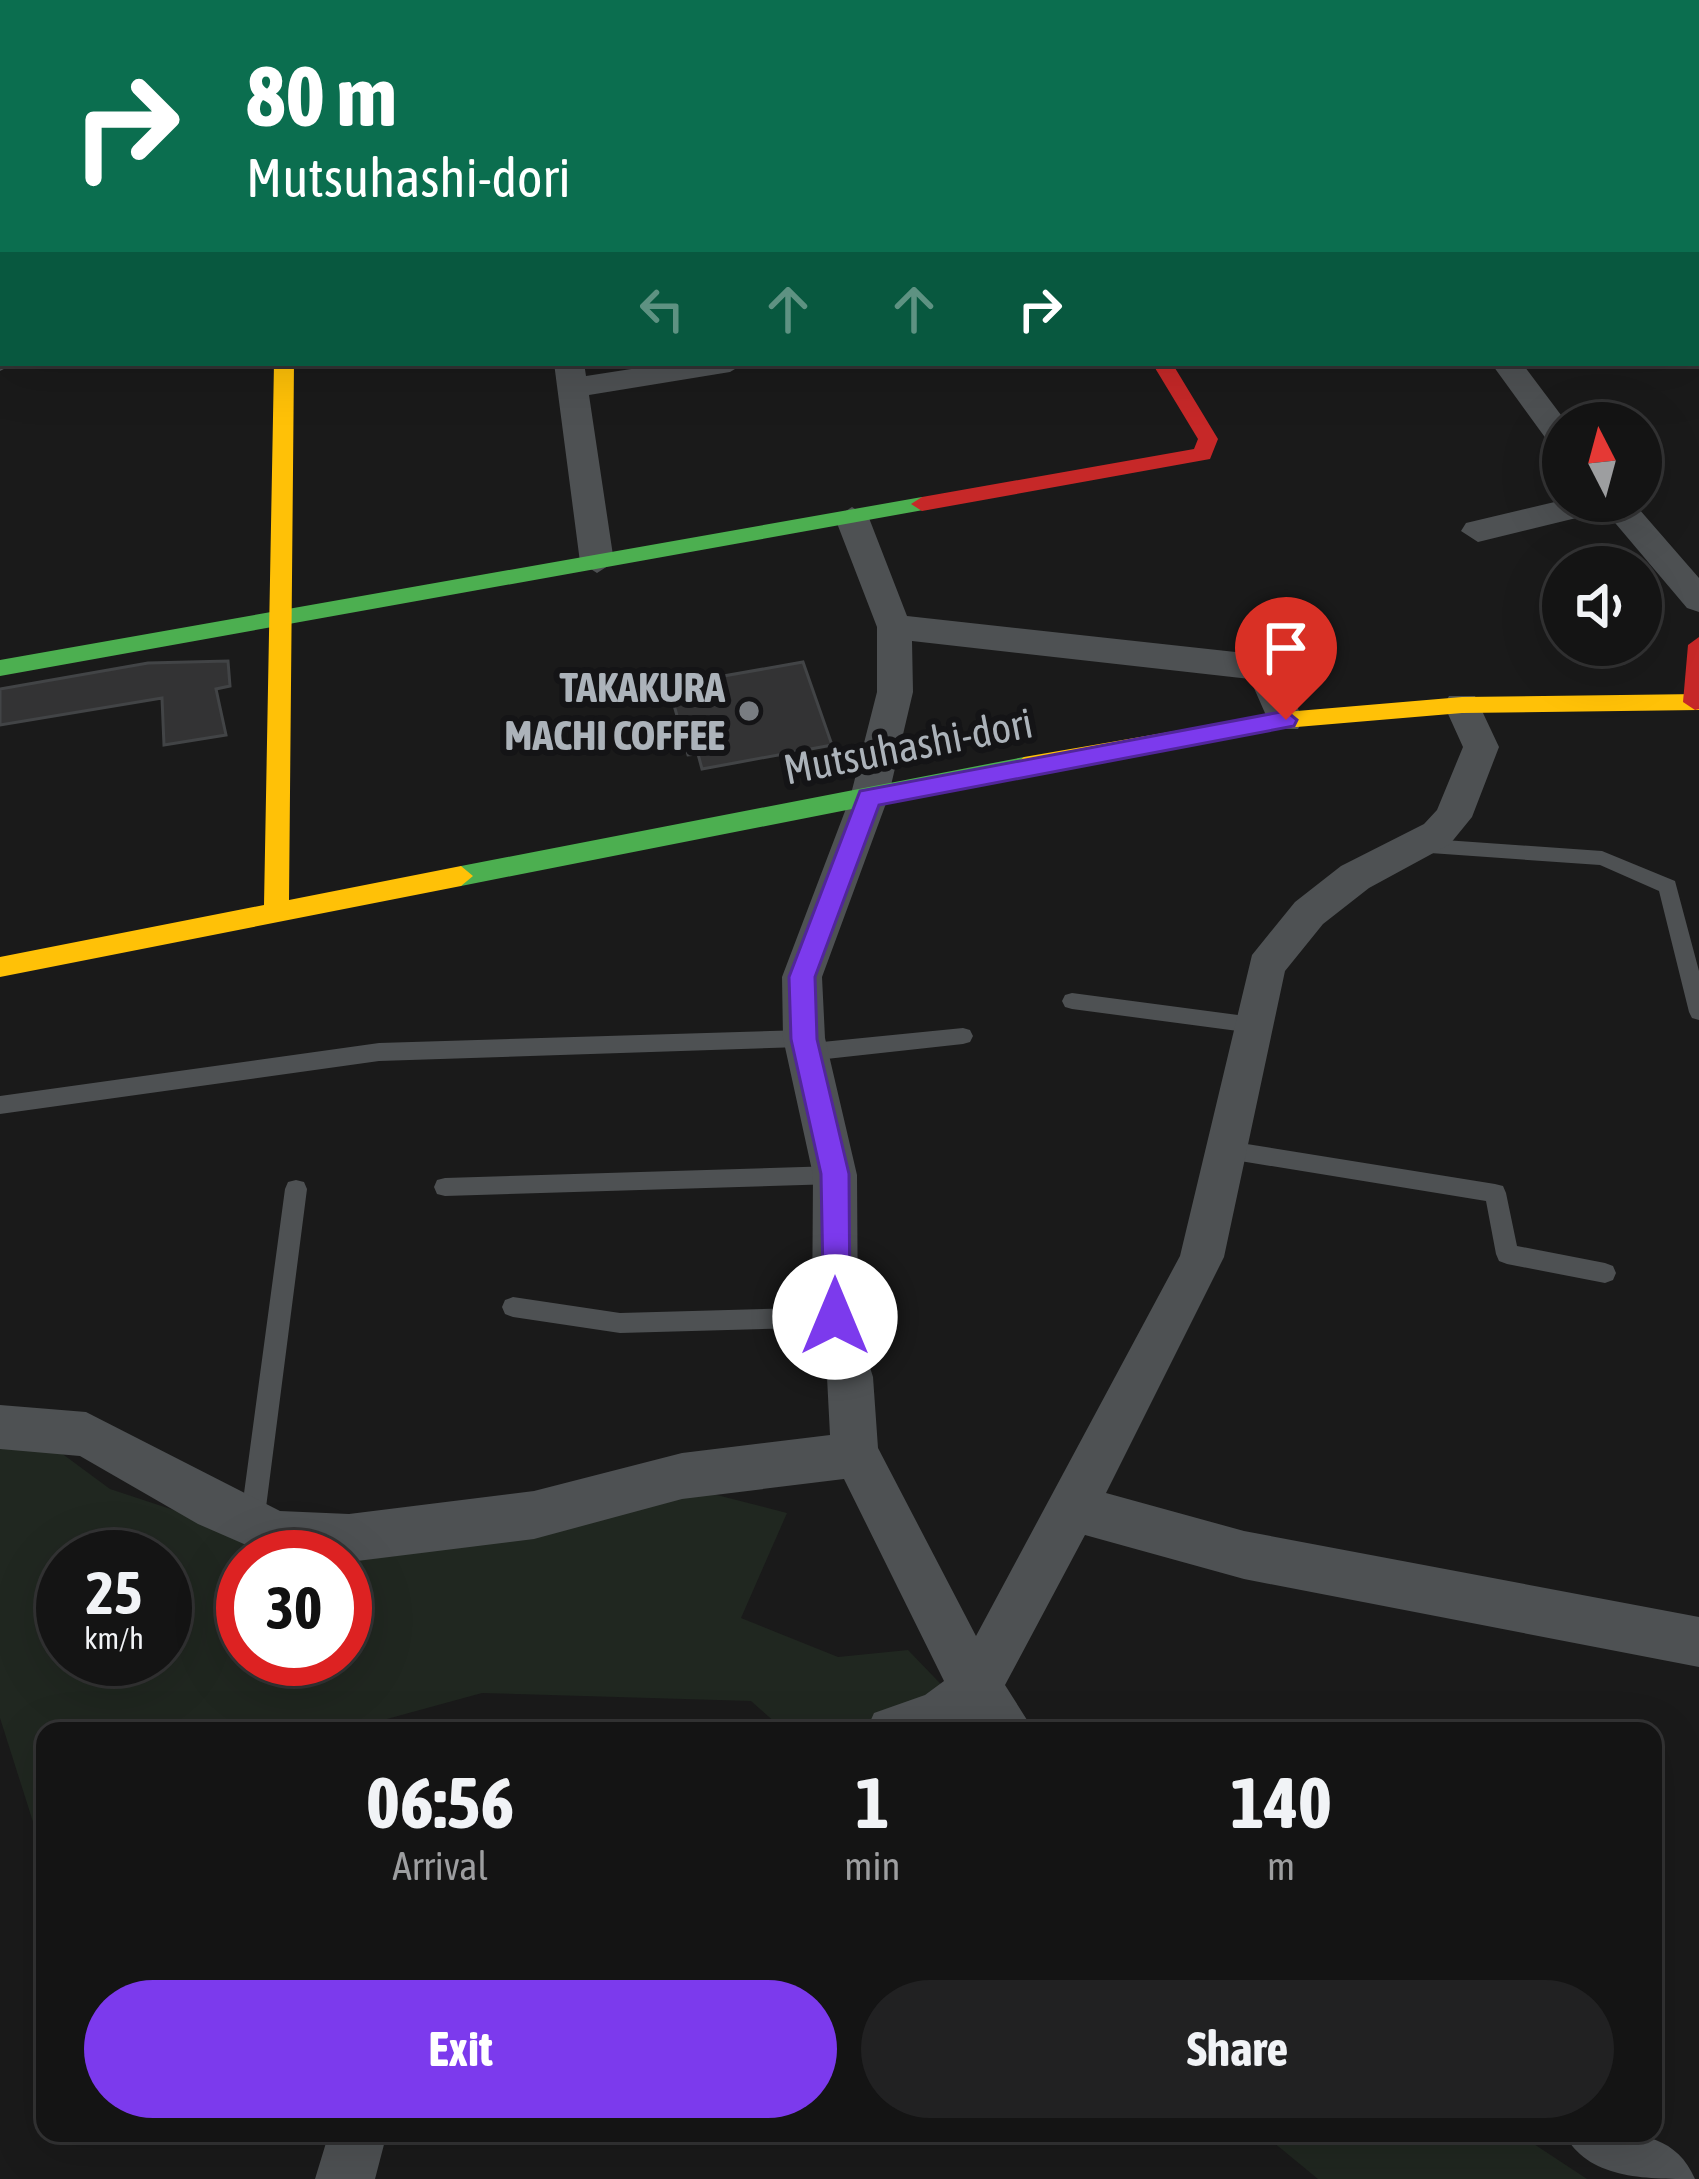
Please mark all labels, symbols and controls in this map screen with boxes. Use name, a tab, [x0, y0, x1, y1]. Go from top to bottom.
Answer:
icon: right	[48, 48, 204, 204]
text: 80 m	[246, 48, 397, 144]
text: Mutsuhashi-dori	[246, 147, 571, 208]
icon: left	[629, 276, 695, 342]
icon: ahead	[755, 276, 821, 342]
icon: ahead	[881, 276, 947, 342]
icon: right	[1007, 276, 1073, 342]
north arrow	[1542, 402, 1662, 522]
map controls	[1542, 402, 1662, 666]
button: sound	[1542, 546, 1662, 666]
pin	[1235, 597, 1337, 720]
icon: arrive	[1253, 615, 1319, 681]
place label: TAKAKURA MACHI COFFEE	[504, 663, 725, 759]
marker: TAKAKURA MACHI COFFEE	[736, 698, 762, 724]
street label: Mutsuhashi-dori	[779, 698, 1037, 794]
position arrow	[772, 1254, 898, 1380]
speed limit sign: 30	[216, 1530, 372, 1686]
text: 25	[86, 1558, 142, 1627]
text: km/h	[84, 1621, 144, 1655]
text: 06:56	[366, 1761, 514, 1843]
text: 1	[855, 1761, 889, 1843]
text: 140	[1230, 1761, 1332, 1843]
text: Arrival	[393, 1844, 488, 1888]
text: min	[844, 1844, 900, 1888]
text: m	[1267, 1844, 1295, 1888]
button: Exit	[84, 1980, 837, 2118]
button: Share	[861, 1980, 1614, 2118]

